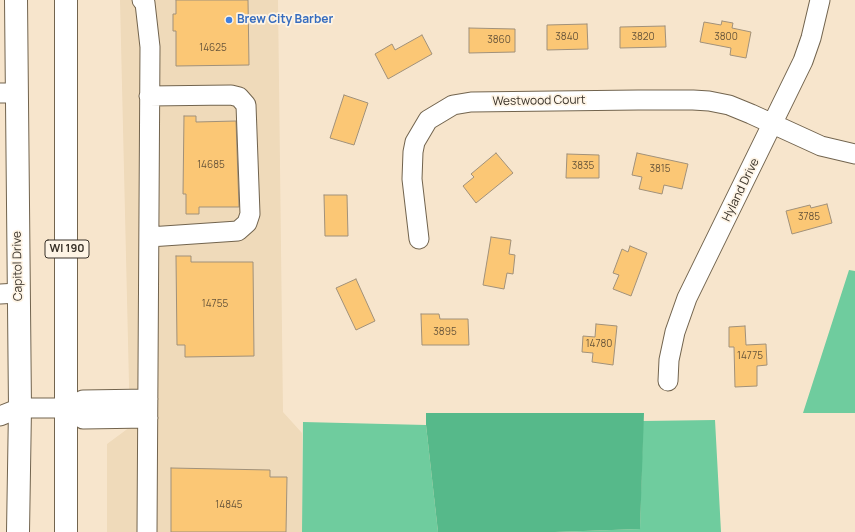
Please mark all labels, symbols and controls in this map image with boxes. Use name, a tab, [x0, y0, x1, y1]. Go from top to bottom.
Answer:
place label: Brew City Barber	[237, 13, 333, 27]
marker: Brew City Barber	[224, 15, 234, 25]
house number: 3840	[555, 31, 579, 43]
house number: 3820	[631, 31, 655, 43]
house number: 3800	[714, 31, 738, 43]
house number: 3860	[487, 34, 511, 46]
house number: 14625	[199, 42, 227, 54]
street label: Westwood Court	[492, 93, 586, 109]
street label: Hyland Drive	[719, 156, 763, 224]
house number: 14685	[197, 159, 225, 171]
house number: 3835	[572, 160, 594, 172]
house number: 3815	[649, 163, 671, 175]
house number: 3785	[798, 211, 820, 223]
street label: Capitol Drive	[10, 231, 26, 301]
road number: WI 190	[45, 240, 89, 258]
house number: 14755	[202, 298, 228, 310]
house number: 3895	[433, 326, 457, 338]
house number: 14780	[586, 338, 612, 350]
house number: 14775	[737, 350, 763, 362]
house number: 14845	[215, 499, 243, 511]

